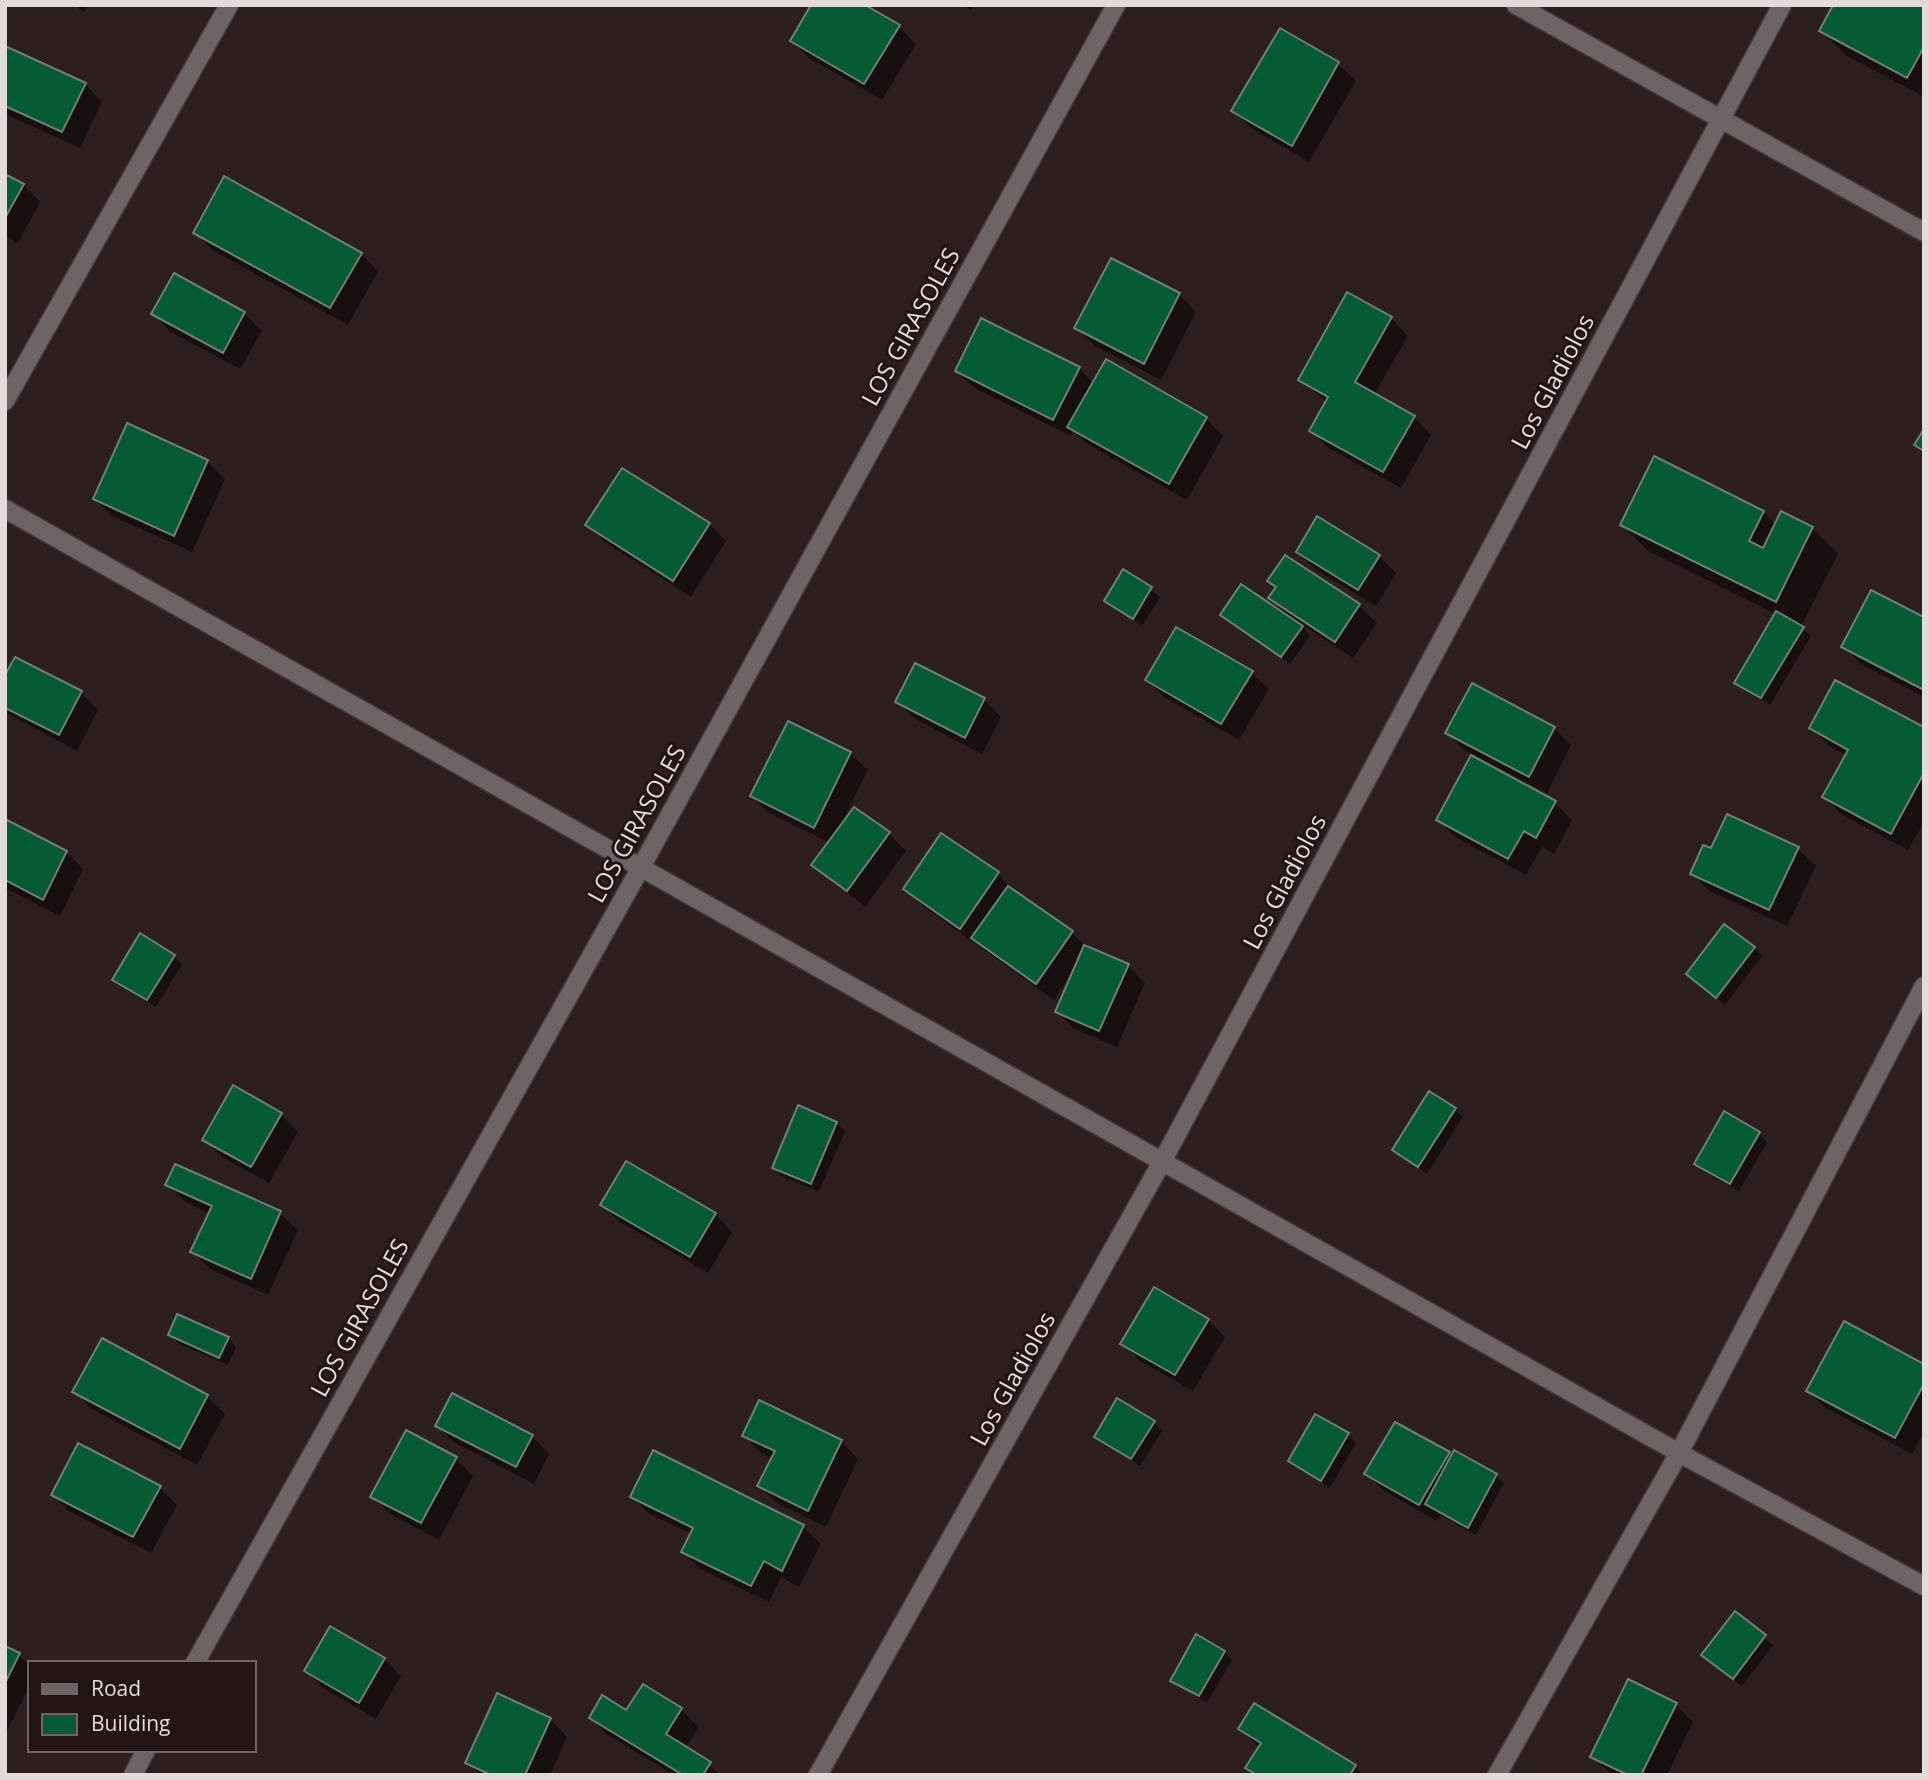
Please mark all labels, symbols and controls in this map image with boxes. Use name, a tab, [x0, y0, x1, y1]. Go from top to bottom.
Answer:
street label: LOS GIRASOLES	[853, 241, 967, 411]
street label: Los Gladiolos	[1502, 308, 1601, 455]
street label: LOS GIRASOLES	[579, 738, 693, 908]
street label: Los Gladiolos	[1234, 808, 1333, 955]
street label: LOS GIRASOLES	[302, 1232, 416, 1402]
street label: Los Gladiolos	[961, 1305, 1062, 1451]
legend	[28, 1661, 256, 1752]
text: Road	[91, 1674, 141, 1702]
text: Building	[91, 1709, 170, 1737]

